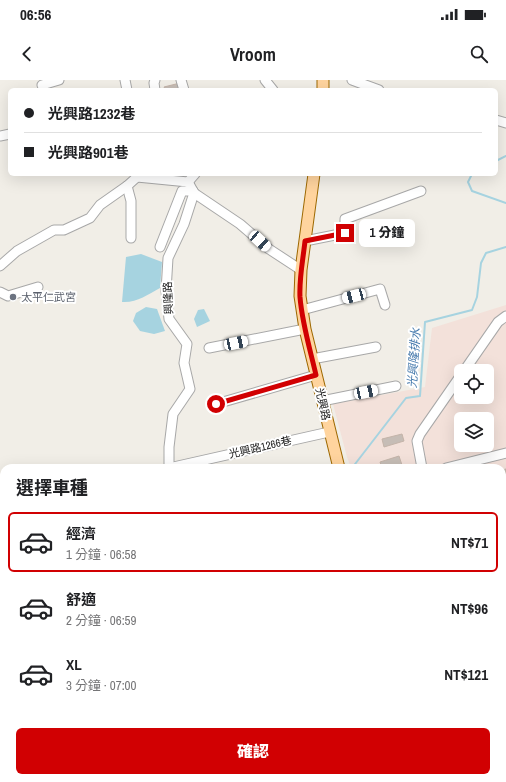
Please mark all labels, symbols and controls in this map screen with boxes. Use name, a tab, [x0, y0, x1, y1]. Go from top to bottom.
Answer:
text: 06:56	[20, 4, 51, 25]
text: Vroom	[230, 42, 276, 67]
icon: back	[16, 43, 38, 65]
icon: search	[468, 43, 490, 65]
text: 光興路1232巷	[48, 103, 135, 124]
text: 光興路901巷	[48, 142, 129, 163]
callout: 1 分鐘	[359, 219, 415, 247]
route end	[336, 224, 354, 242]
text: 1 分鐘	[370, 224, 404, 241]
car	[247, 229, 273, 253]
street label: 興隆路	[160, 281, 176, 315]
car	[341, 287, 367, 305]
place label: 太平仁武宮	[21, 290, 76, 304]
marker: 太平仁武宮	[8, 292, 18, 302]
water label: 光興隆排水	[404, 327, 424, 388]
car	[223, 335, 249, 351]
map controls	[454, 364, 494, 452]
button: locate	[454, 364, 494, 404]
car	[353, 384, 379, 400]
street label: 光興路	[312, 386, 334, 422]
route start	[207, 395, 225, 413]
button: layers	[454, 412, 494, 452]
street label: 光興路1266巷	[227, 433, 293, 461]
text: 選擇車種	[16, 475, 88, 500]
text: 經濟	[66, 523, 96, 544]
icon: car	[18, 524, 54, 560]
text: NT$71	[451, 532, 488, 553]
text: 1 分鐘 · 06:58	[66, 546, 136, 563]
text: 舒適	[66, 589, 96, 610]
icon: car	[18, 590, 54, 626]
text: NT$96	[451, 598, 488, 619]
text: 2 分鐘 · 06:59	[66, 612, 136, 629]
text: XL	[66, 654, 82, 675]
icon: car	[18, 656, 54, 692]
text: NT$121	[444, 664, 488, 685]
text: 3 分鐘 · 07:00	[66, 677, 136, 694]
button: 確認	[16, 728, 490, 774]

